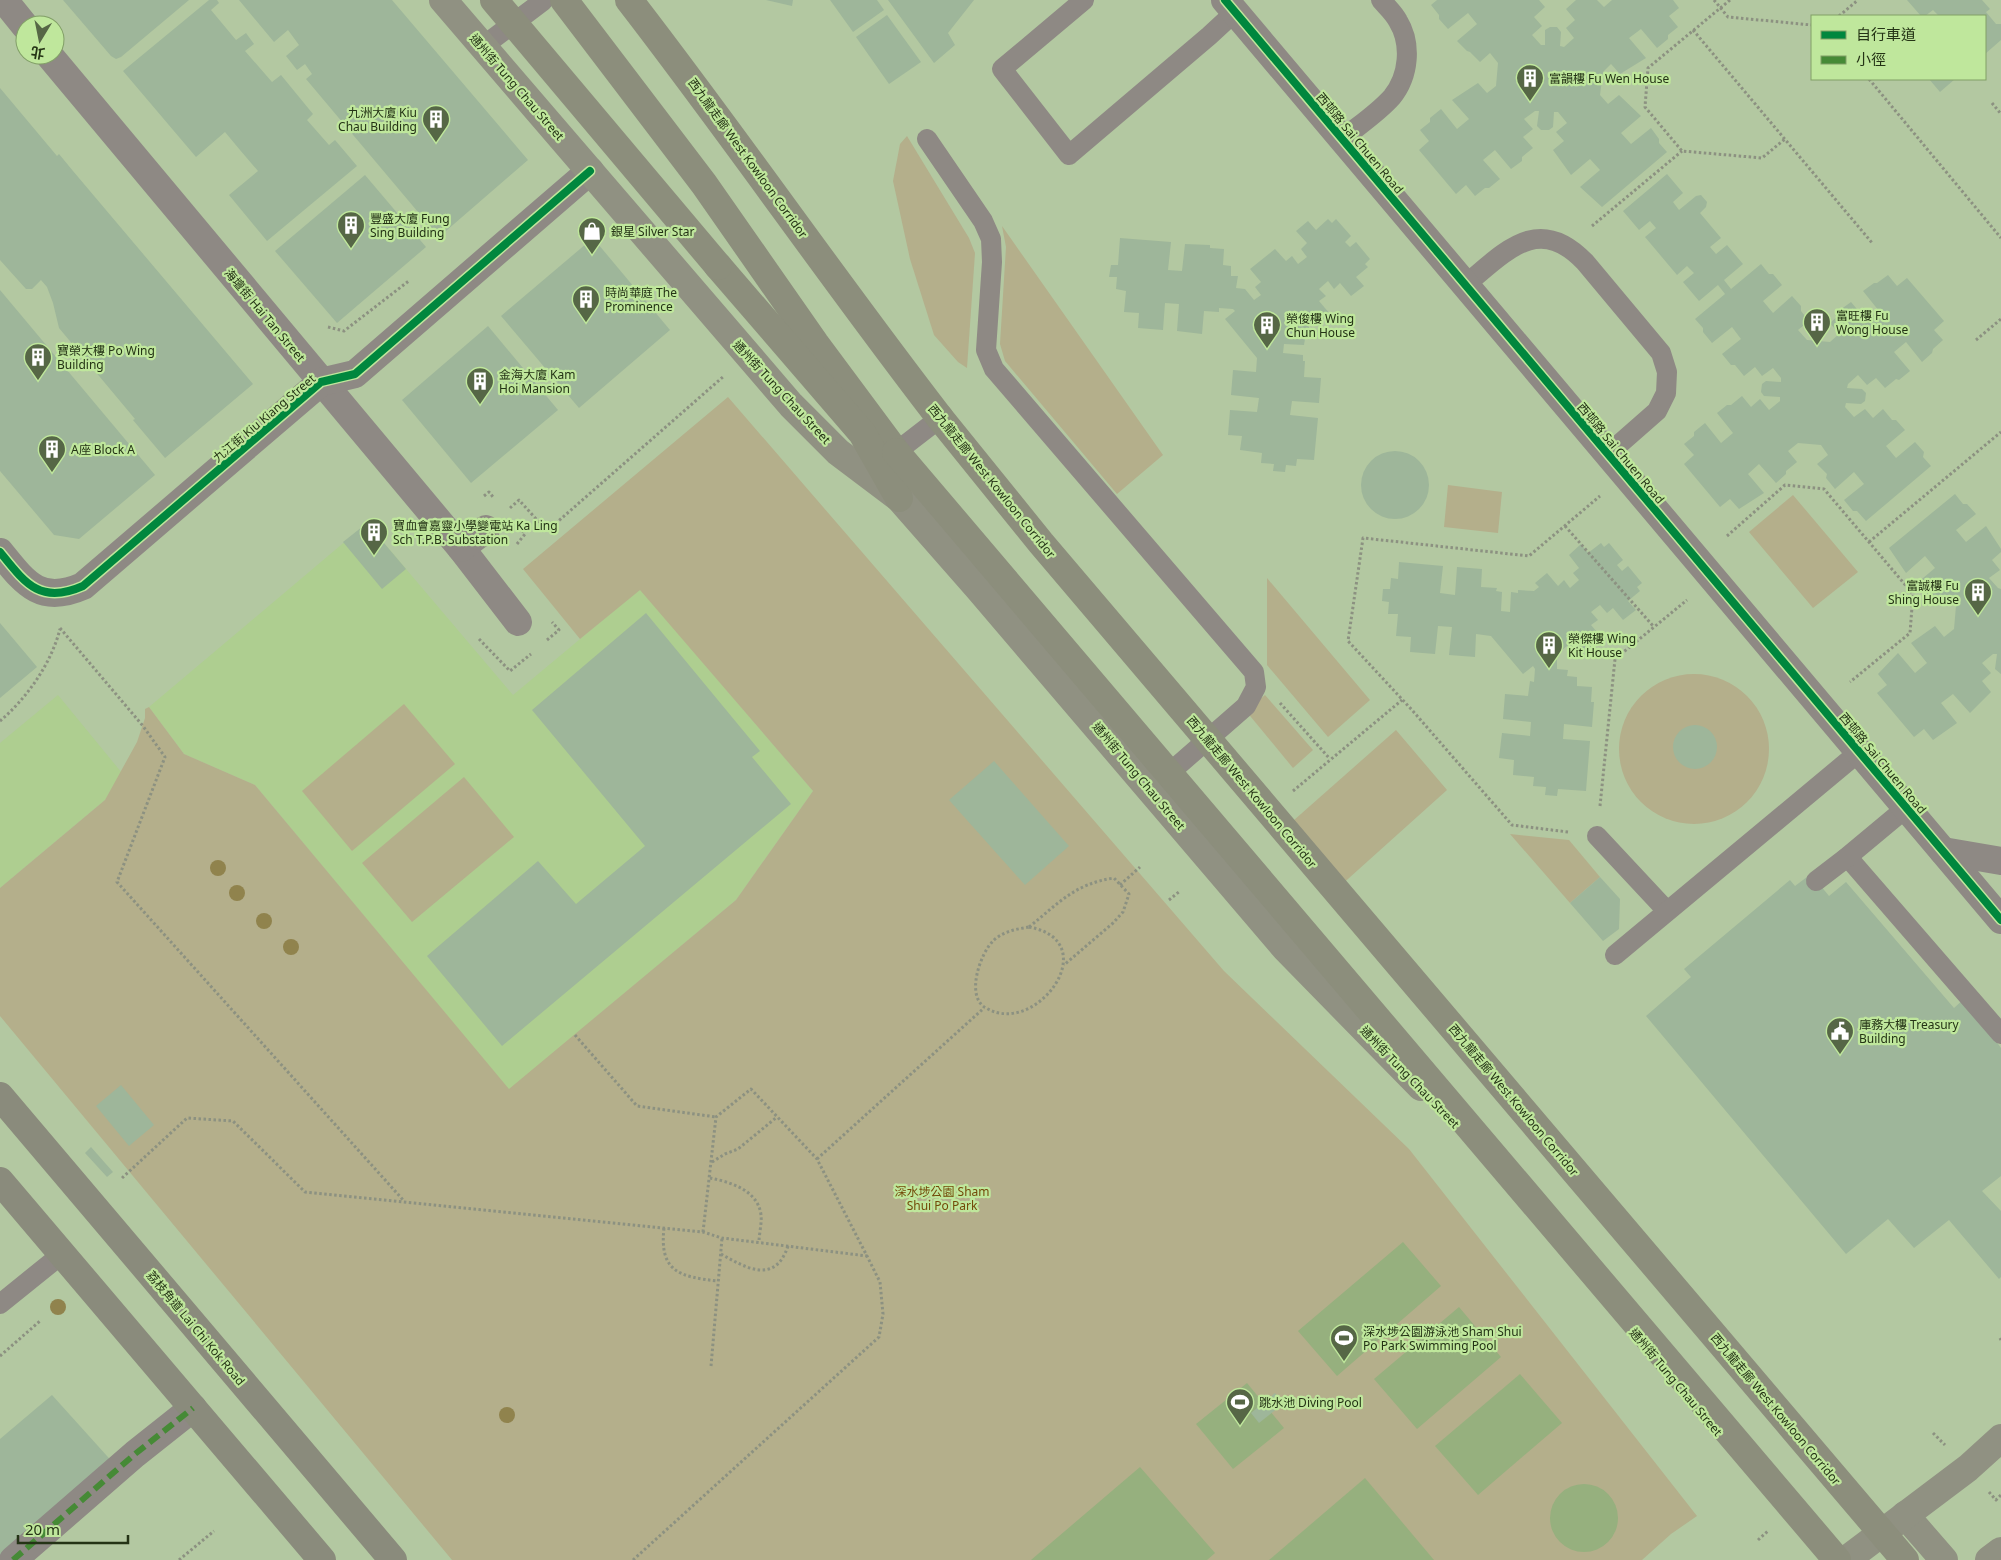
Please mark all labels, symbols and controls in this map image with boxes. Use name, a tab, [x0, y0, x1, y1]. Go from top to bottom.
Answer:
north arrow	[15, 15, 65, 65]
legend	[1811, 15, 1986, 80]
text: 自行車道	[1856, 24, 1916, 44]
street label: 通州街 Tung Chau Street	[466, 30, 569, 145]
text: 北	[29, 43, 46, 64]
text: 小徑	[1856, 49, 1886, 69]
building icon: 富韻樓 Fu Wen House	[1515, 63, 1545, 102]
place label: 富韻樓 Fu Wen House	[1549, 70, 1669, 87]
street label: 西九龍走廊 West Kowloon Corridor	[684, 75, 812, 241]
street label: 西邨路 Sai Chuen Road	[1313, 89, 1407, 197]
place label: 九洲大廈 Kiu Chau Building	[338, 104, 417, 135]
building icon: 九洲大廈 Kiu Chau Building	[421, 104, 451, 143]
building icon: 豐盛大廈 Fung Sing Building	[336, 210, 366, 249]
place label: 豐盛大廈 Fung Sing Building	[370, 210, 450, 241]
shop icon: 銀星 Silver Star	[577, 216, 607, 255]
place label: 銀星 Silver Star	[611, 223, 694, 240]
street label: 海壇街 Hai Tan Street	[221, 265, 310, 366]
building icon: 時尚華庭 The Prominence	[571, 284, 601, 323]
place label: 時尚華庭 The Prominence	[605, 284, 677, 315]
building icon: 富旺樓 Fu Wong House	[1802, 307, 1832, 346]
place label: 富旺樓 Fu Wong House	[1836, 307, 1908, 338]
building icon: 榮俊樓 Wing Chun House	[1252, 310, 1282, 349]
place label: 榮俊樓 Wing Chun House	[1286, 310, 1355, 341]
street label: 通州街 Tung Chau Street	[729, 336, 835, 448]
building icon: 寶榮大樓 Po Wing Building	[23, 342, 53, 381]
place label: 寶榮大樓 Po Wing Building	[57, 342, 155, 373]
building icon: 金海大廈 Kam Hoi Mansion	[465, 366, 495, 405]
place label: 金海大廈 Kam Hoi Mansion	[499, 366, 576, 397]
street label: 九江街 Kiu Kiang Street	[209, 370, 319, 466]
street label: 西邨路 Sai Chuen Road	[1574, 399, 1668, 507]
street label: 西九龍走廊 West Kowloon Corridor	[925, 400, 1060, 562]
building icon: A座 Block A	[37, 434, 67, 473]
place label: A座 Block A	[71, 441, 135, 458]
building icon: 寶血會嘉靈小學變電站 Ka Ling Sch T.P.B. Substation	[359, 517, 389, 556]
place label: 寶血會嘉靈小學變電站 Ka Ling Sch T.P.B. Substation	[393, 517, 558, 548]
place label: 富誠樓 Fu Shing House	[1888, 577, 1959, 608]
building icon: 富誠樓 Fu Shing House	[1963, 577, 1993, 616]
building icon: 榮傑樓 Wing Kit House	[1534, 630, 1564, 669]
place label: 榮傑樓 Wing Kit House	[1568, 630, 1636, 661]
street label: 西邨路 Sai Chuen Road	[1836, 709, 1930, 817]
street label: 西九龍走廊 West Kowloon Corridor	[1183, 712, 1321, 872]
street label: 通州街 Tung Chau Street	[1089, 718, 1190, 834]
public building icon: 庫務大樓 Treasury Building	[1825, 1016, 1855, 1055]
place label: 庫務大樓 Treasury Building	[1859, 1016, 1960, 1047]
street label: 西九龍走廊 West Kowloon Corridor	[1445, 1020, 1583, 1180]
street label: 通州街 Tung Chau Street	[1357, 1022, 1464, 1132]
park label: 深水埗公園 Sham Shui Po Park	[894, 1183, 990, 1214]
street label: 荔枝角道 Lai Chi Kok Road	[143, 1267, 249, 1389]
sports icon: 深水埗公園游泳池 Sham Shui Po Park Swimming Pool	[1329, 1323, 1359, 1362]
place label: 深水埗公園游泳池 Sham Shui Po Park Swimming Pool	[1363, 1323, 1522, 1354]
street label: 通州街 Tung Chau Street	[1626, 1324, 1727, 1440]
street label: 西九龍走廊 West Kowloon Corridor	[1707, 1329, 1845, 1489]
sports icon: 跳水池 Diving Pool	[1225, 1387, 1255, 1426]
place label: 跳水池 Diving Pool	[1259, 1394, 1362, 1411]
scale bar	[18, 1512, 128, 1544]
text: 20 m	[25, 1519, 60, 1539]

